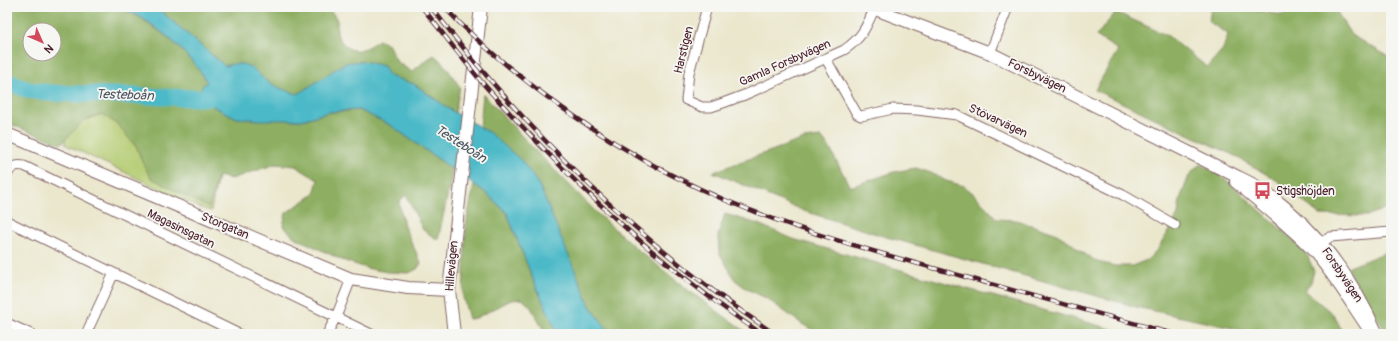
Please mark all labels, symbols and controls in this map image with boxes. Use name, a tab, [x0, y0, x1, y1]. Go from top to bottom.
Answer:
north arrow	[22, 22, 62, 62]
street label: Harstigen	[671, 25, 697, 75]
street label: Gamla Forsbyvägen	[737, 36, 833, 90]
text: N	[41, 41, 56, 56]
street label: Forsbyvägen	[1005, 55, 1069, 97]
water label: Testeboån	[96, 86, 155, 104]
street label: Stövarvägen	[966, 101, 1030, 141]
water label: Testeboån	[432, 122, 490, 167]
bus stop icon: Stigshöjden	[1253, 181, 1273, 201]
place label: Stigshöjden	[1276, 184, 1335, 199]
street label: Magasinsgatan	[145, 206, 217, 252]
street label: Storgatan	[199, 209, 251, 243]
street label: Hillevägen	[442, 240, 462, 292]
street label: Forsbyvägen	[1318, 245, 1366, 306]

